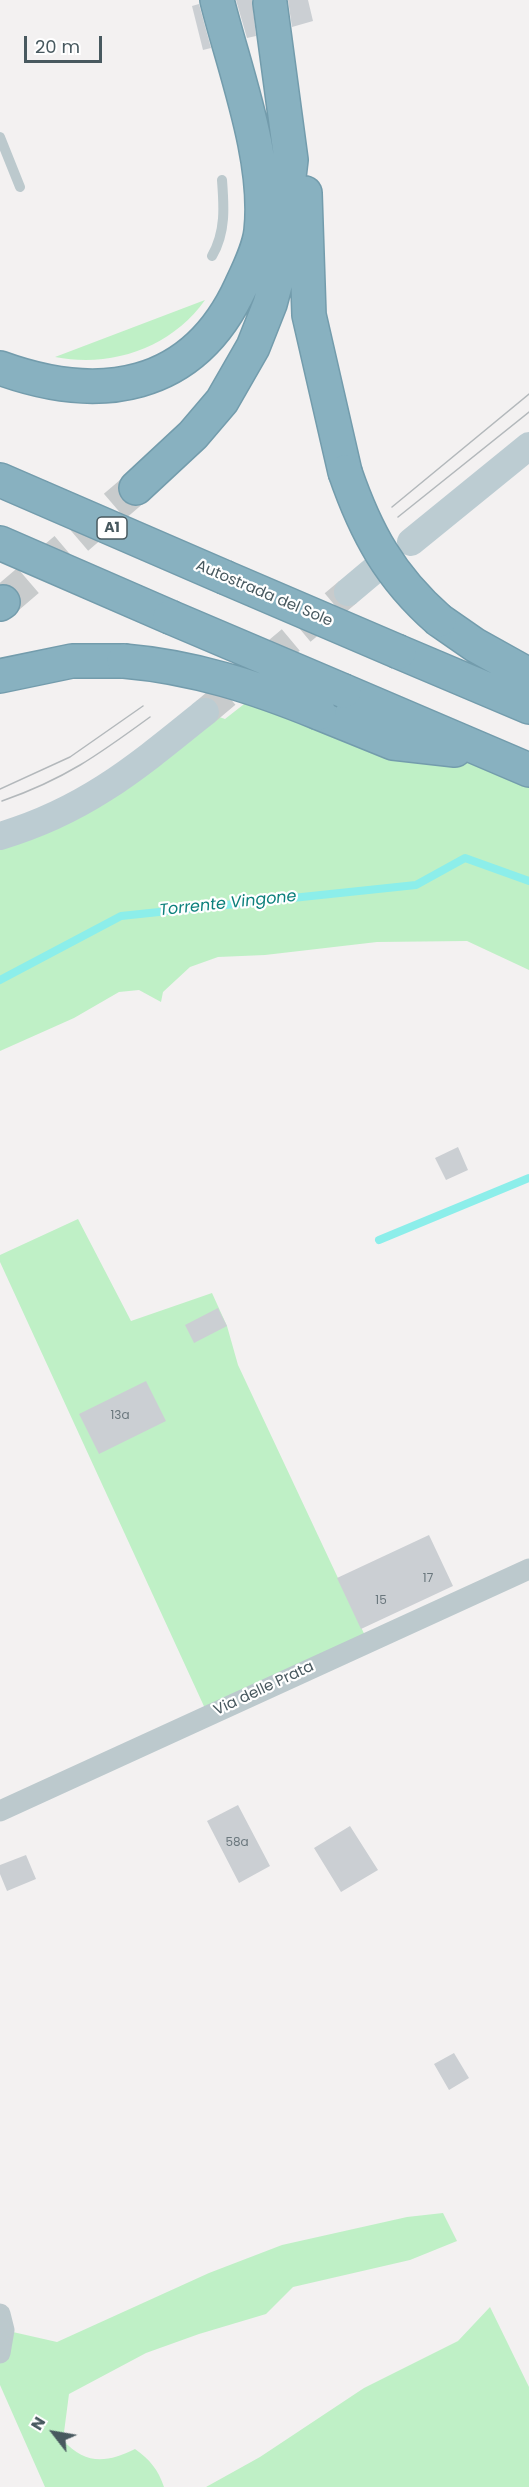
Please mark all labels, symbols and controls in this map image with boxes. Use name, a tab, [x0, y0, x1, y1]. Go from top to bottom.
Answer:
scale bar	[27, 24, 105, 62]
text: 20 m	[35, 34, 80, 59]
road number: A1	[97, 517, 127, 539]
street label: Autostrada del Sole	[193, 557, 335, 631]
water label: Torrente Vingone	[159, 887, 297, 921]
house number: 13a	[110, 1409, 130, 1423]
house number: 17	[423, 1572, 433, 1586]
house number: 15	[375, 1594, 387, 1608]
street label: Via delle Prata	[211, 1658, 317, 1720]
house number: 58a	[225, 1836, 249, 1850]
north arrow	[24, 2403, 84, 2463]
text: N	[25, 2412, 51, 2435]

